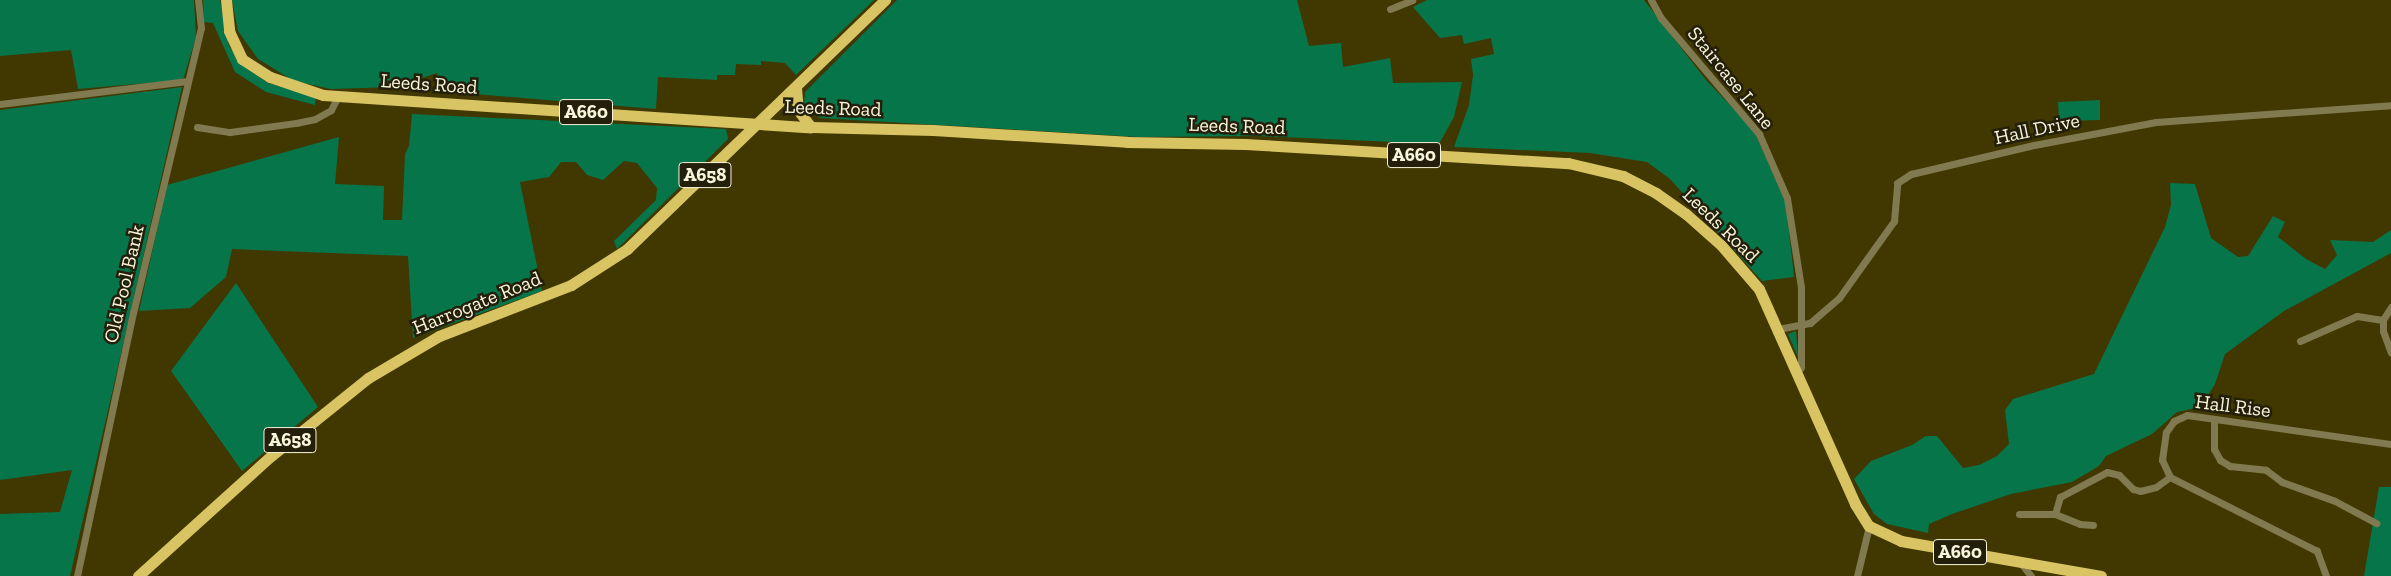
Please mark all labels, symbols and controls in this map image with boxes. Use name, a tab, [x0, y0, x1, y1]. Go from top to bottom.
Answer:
street label: Staircase Lane	[1682, 22, 1780, 134]
street label: Leeds Road	[380, 69, 478, 99]
street label: Leeds Road	[784, 94, 882, 122]
road number: A660	[558, 95, 614, 128]
street label: Hall Drive	[1992, 108, 2082, 150]
street label: Leeds Road	[1188, 112, 1286, 140]
road number: A660	[1386, 138, 1442, 172]
road number: A658	[678, 158, 732, 192]
street label: Leeds Road	[1678, 183, 1764, 267]
street label: Old Pool Bank	[99, 223, 149, 345]
street label: Harrogate Road	[409, 266, 545, 340]
street label: Hall Rise	[2194, 389, 2272, 423]
road number: A658	[262, 424, 318, 456]
road number: A660	[1932, 536, 1988, 568]

